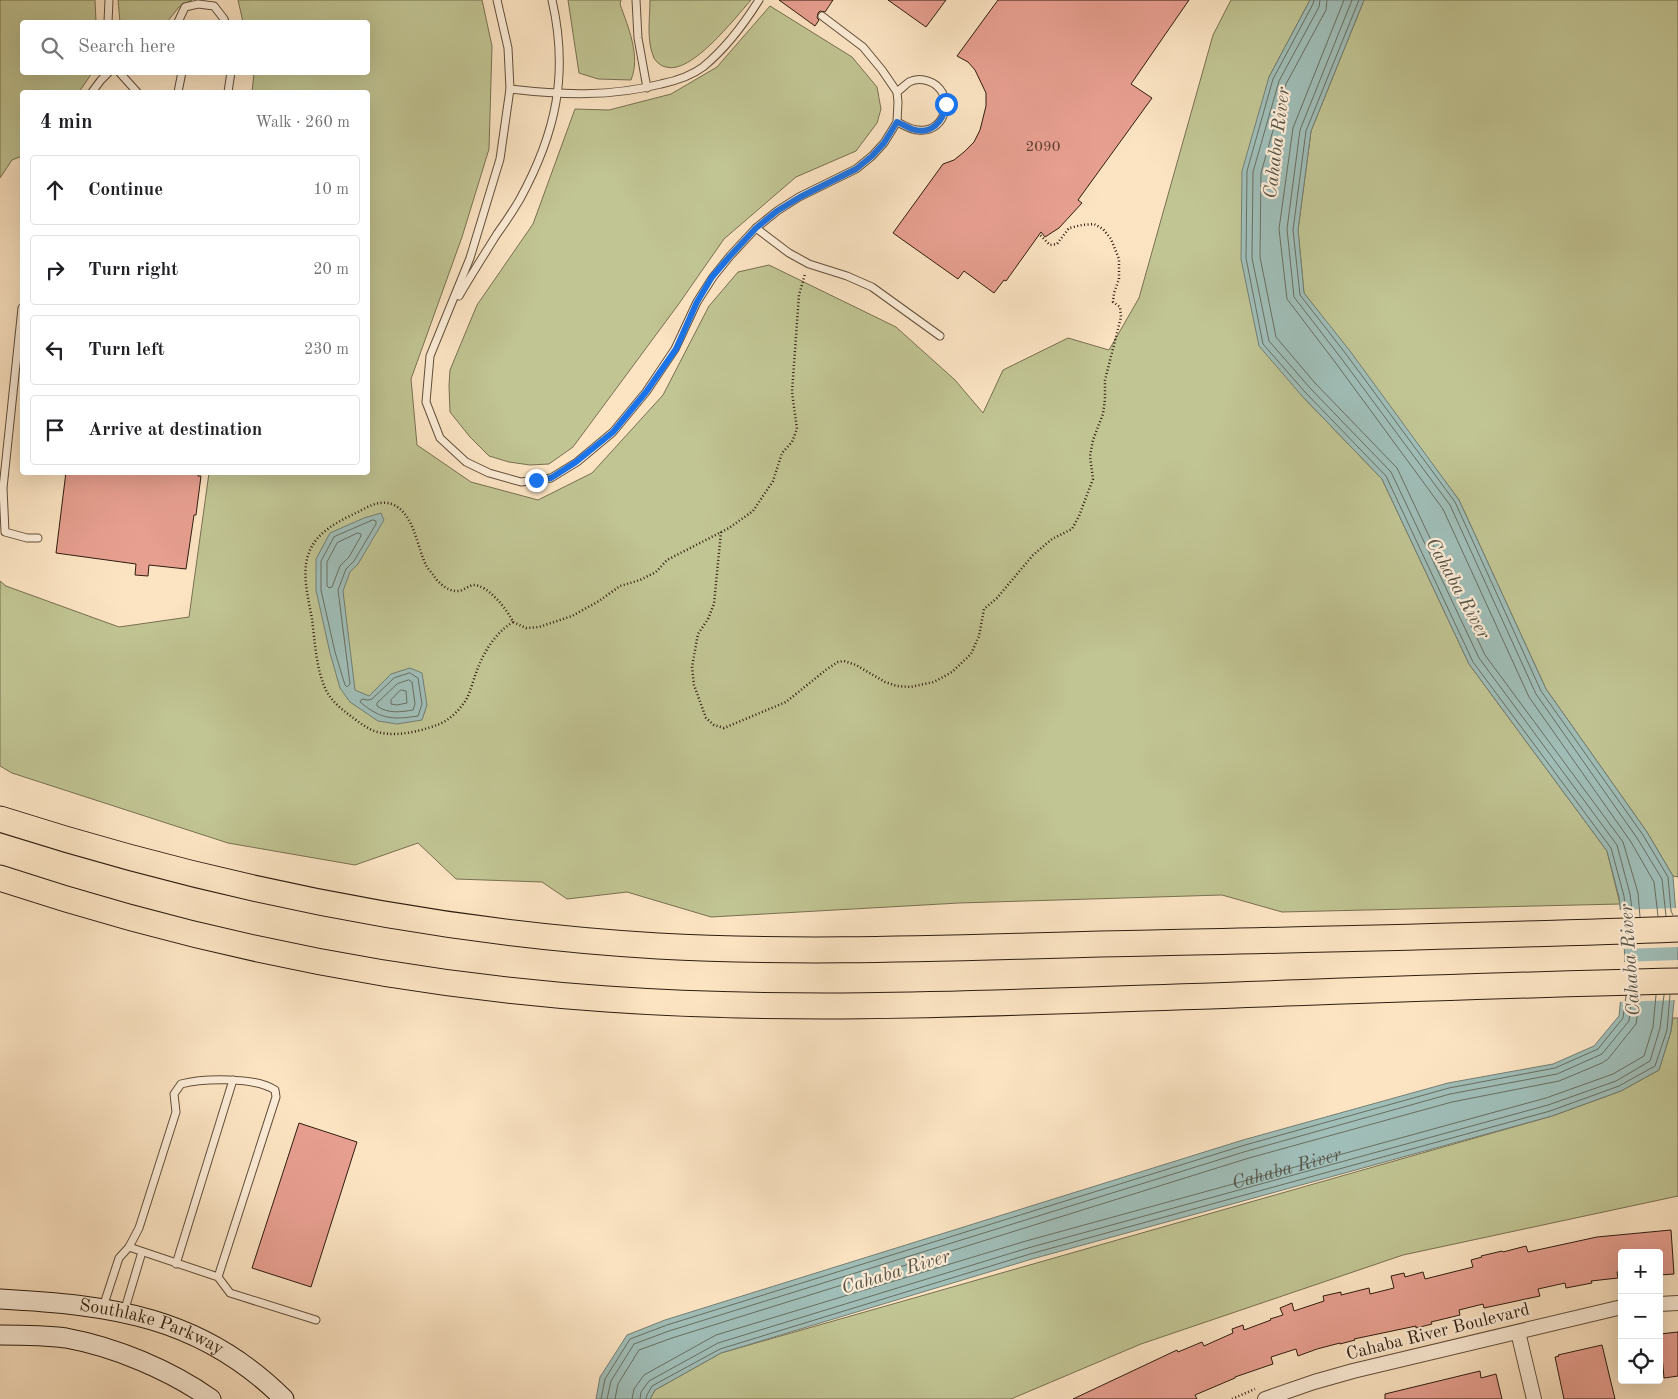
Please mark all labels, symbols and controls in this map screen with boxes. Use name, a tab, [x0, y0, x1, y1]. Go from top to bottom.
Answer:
search box	[20, 20, 370, 75]
icon: search	[38, 34, 66, 62]
text: Search here	[78, 38, 175, 57]
water label: Cahaba River	[1262, 85, 1294, 200]
route start	[935, 93, 958, 116]
text: 4 min	[40, 112, 93, 133]
text: Walk · 260 m	[255, 115, 350, 131]
house number: 2090	[1026, 140, 1060, 155]
icon: ahead	[41, 176, 69, 204]
text: Continue	[88, 181, 163, 200]
text: 10 m	[313, 182, 349, 198]
icon: right	[41, 256, 69, 284]
text: Turn right	[88, 261, 178, 280]
text: 20 m	[313, 262, 349, 278]
icon: left	[41, 336, 69, 364]
text: Turn left	[88, 341, 165, 360]
text: 230 m	[304, 342, 349, 358]
icon: arrive	[41, 416, 69, 444]
text: Arrive at destination	[88, 421, 262, 440]
route end	[525, 469, 548, 492]
water label: Cahaba River	[1421, 535, 1493, 643]
water label: Cahaba River	[1618, 902, 1644, 1017]
water label: Cahaba River	[1230, 1145, 1344, 1193]
water label: Cahaba River	[839, 1247, 953, 1299]
map controls	[1618, 1249, 1663, 1384]
button: +	[1618, 1249, 1663, 1294]
button: −	[1618, 1294, 1663, 1339]
street label: Southlake Parkway	[78, 1297, 227, 1358]
street label: Cahaba River Boulevard	[1344, 1300, 1532, 1364]
button: locate	[1618, 1339, 1663, 1384]

